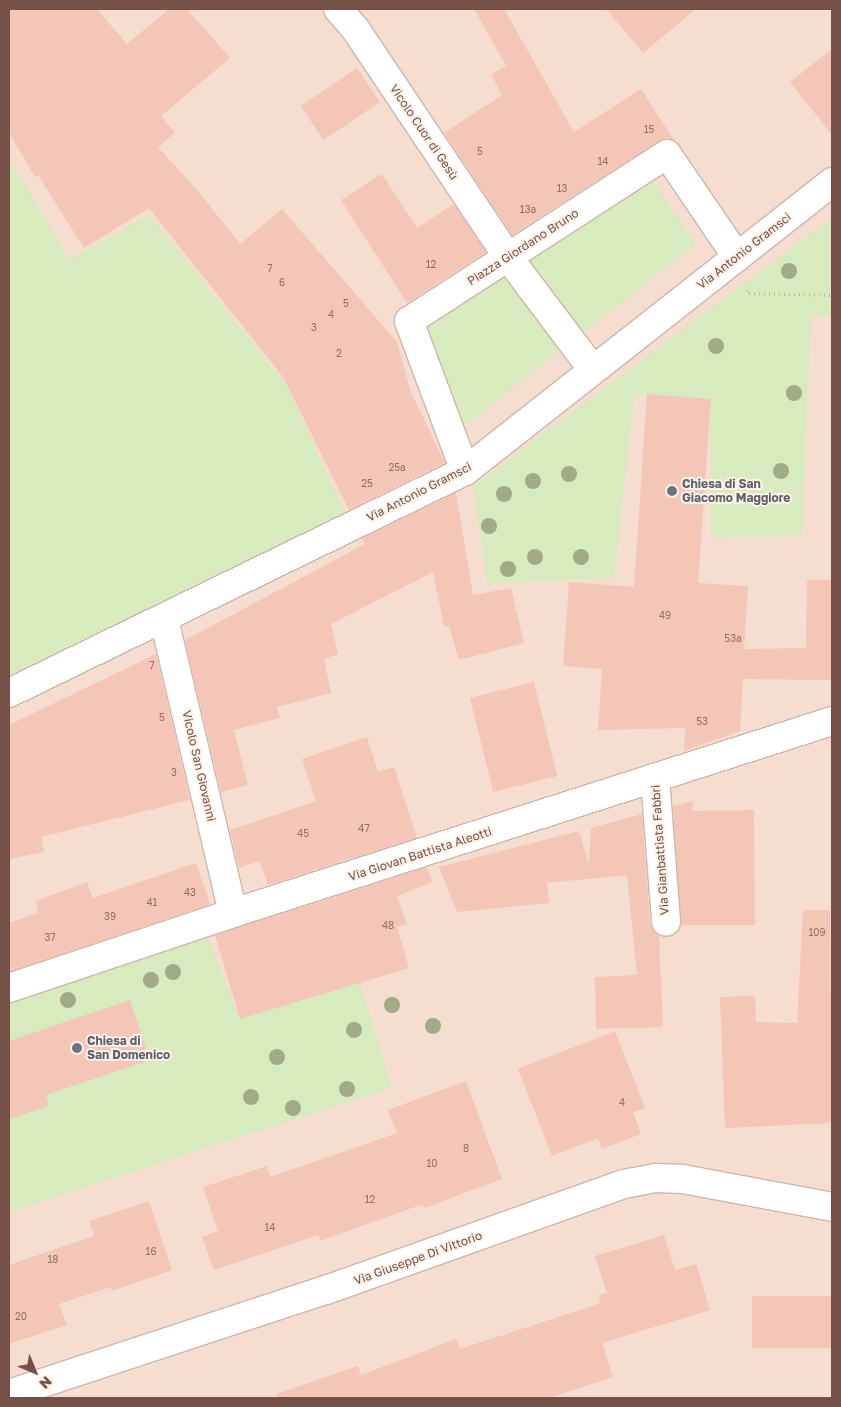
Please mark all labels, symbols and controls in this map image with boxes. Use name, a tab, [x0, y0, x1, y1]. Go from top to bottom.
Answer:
street label: Vicolo Cuor di Gesù	[387, 82, 461, 182]
house number: 15	[644, 124, 654, 136]
house number: 5	[477, 146, 483, 158]
house number: 14	[598, 156, 608, 168]
house number: 13	[557, 183, 567, 195]
house number: 13a	[520, 204, 536, 216]
street label: Piazza Giordano Bruno	[465, 206, 581, 288]
street label: Via Antonio Gramsci	[694, 210, 794, 292]
house number: 12	[426, 259, 436, 271]
house number: 7	[267, 263, 273, 275]
house number: 6	[279, 277, 285, 289]
house number: 5	[343, 298, 349, 310]
house number: 4	[328, 309, 334, 321]
house number: 3	[311, 322, 317, 334]
house number: 2	[336, 348, 342, 360]
street label: Via Antonio Gramsci	[364, 459, 474, 525]
house number: 25a	[388, 462, 406, 474]
place label: Chiesa di San Giacomo Maggiore	[682, 477, 790, 505]
house number: 25	[361, 478, 373, 490]
marker: Chiesa di San Giacomo Maggiore	[666, 485, 678, 497]
house number: 49	[659, 610, 671, 622]
house number: 53a	[724, 633, 742, 645]
house number: 7	[149, 660, 155, 672]
street label: Vicolo San Giovanni	[179, 709, 219, 823]
house number: 5	[159, 712, 165, 724]
house number: 53	[696, 716, 708, 728]
house number: 3	[171, 767, 177, 779]
street label: Via Gianbattista Fabbri	[648, 784, 672, 916]
house number: 47	[358, 823, 370, 835]
street label: Via Giovan Battista Aleotti	[346, 824, 494, 884]
house number: 45	[297, 828, 309, 840]
house number: 43	[184, 887, 196, 899]
house number: 41	[147, 897, 157, 909]
house number: 39	[104, 911, 116, 923]
house number: 48	[382, 920, 394, 932]
house number: 109	[808, 927, 826, 939]
house number: 37	[44, 932, 56, 944]
place label: Chiesa di San Domenico	[87, 1034, 170, 1062]
marker: Chiesa di San Domenico	[71, 1042, 83, 1054]
house number: 4	[619, 1097, 625, 1109]
house number: 8	[463, 1143, 469, 1155]
house number: 10	[426, 1158, 438, 1170]
house number: 12	[365, 1194, 375, 1206]
house number: 14	[265, 1222, 275, 1234]
street label: Via Giuseppe Di Vittorio	[352, 1228, 484, 1288]
house number: 16	[146, 1246, 156, 1258]
house number: 18	[48, 1254, 58, 1266]
house number: 20	[15, 1311, 27, 1323]
north arrow	[10, 1347, 60, 1397]
text: N	[36, 1373, 56, 1393]

